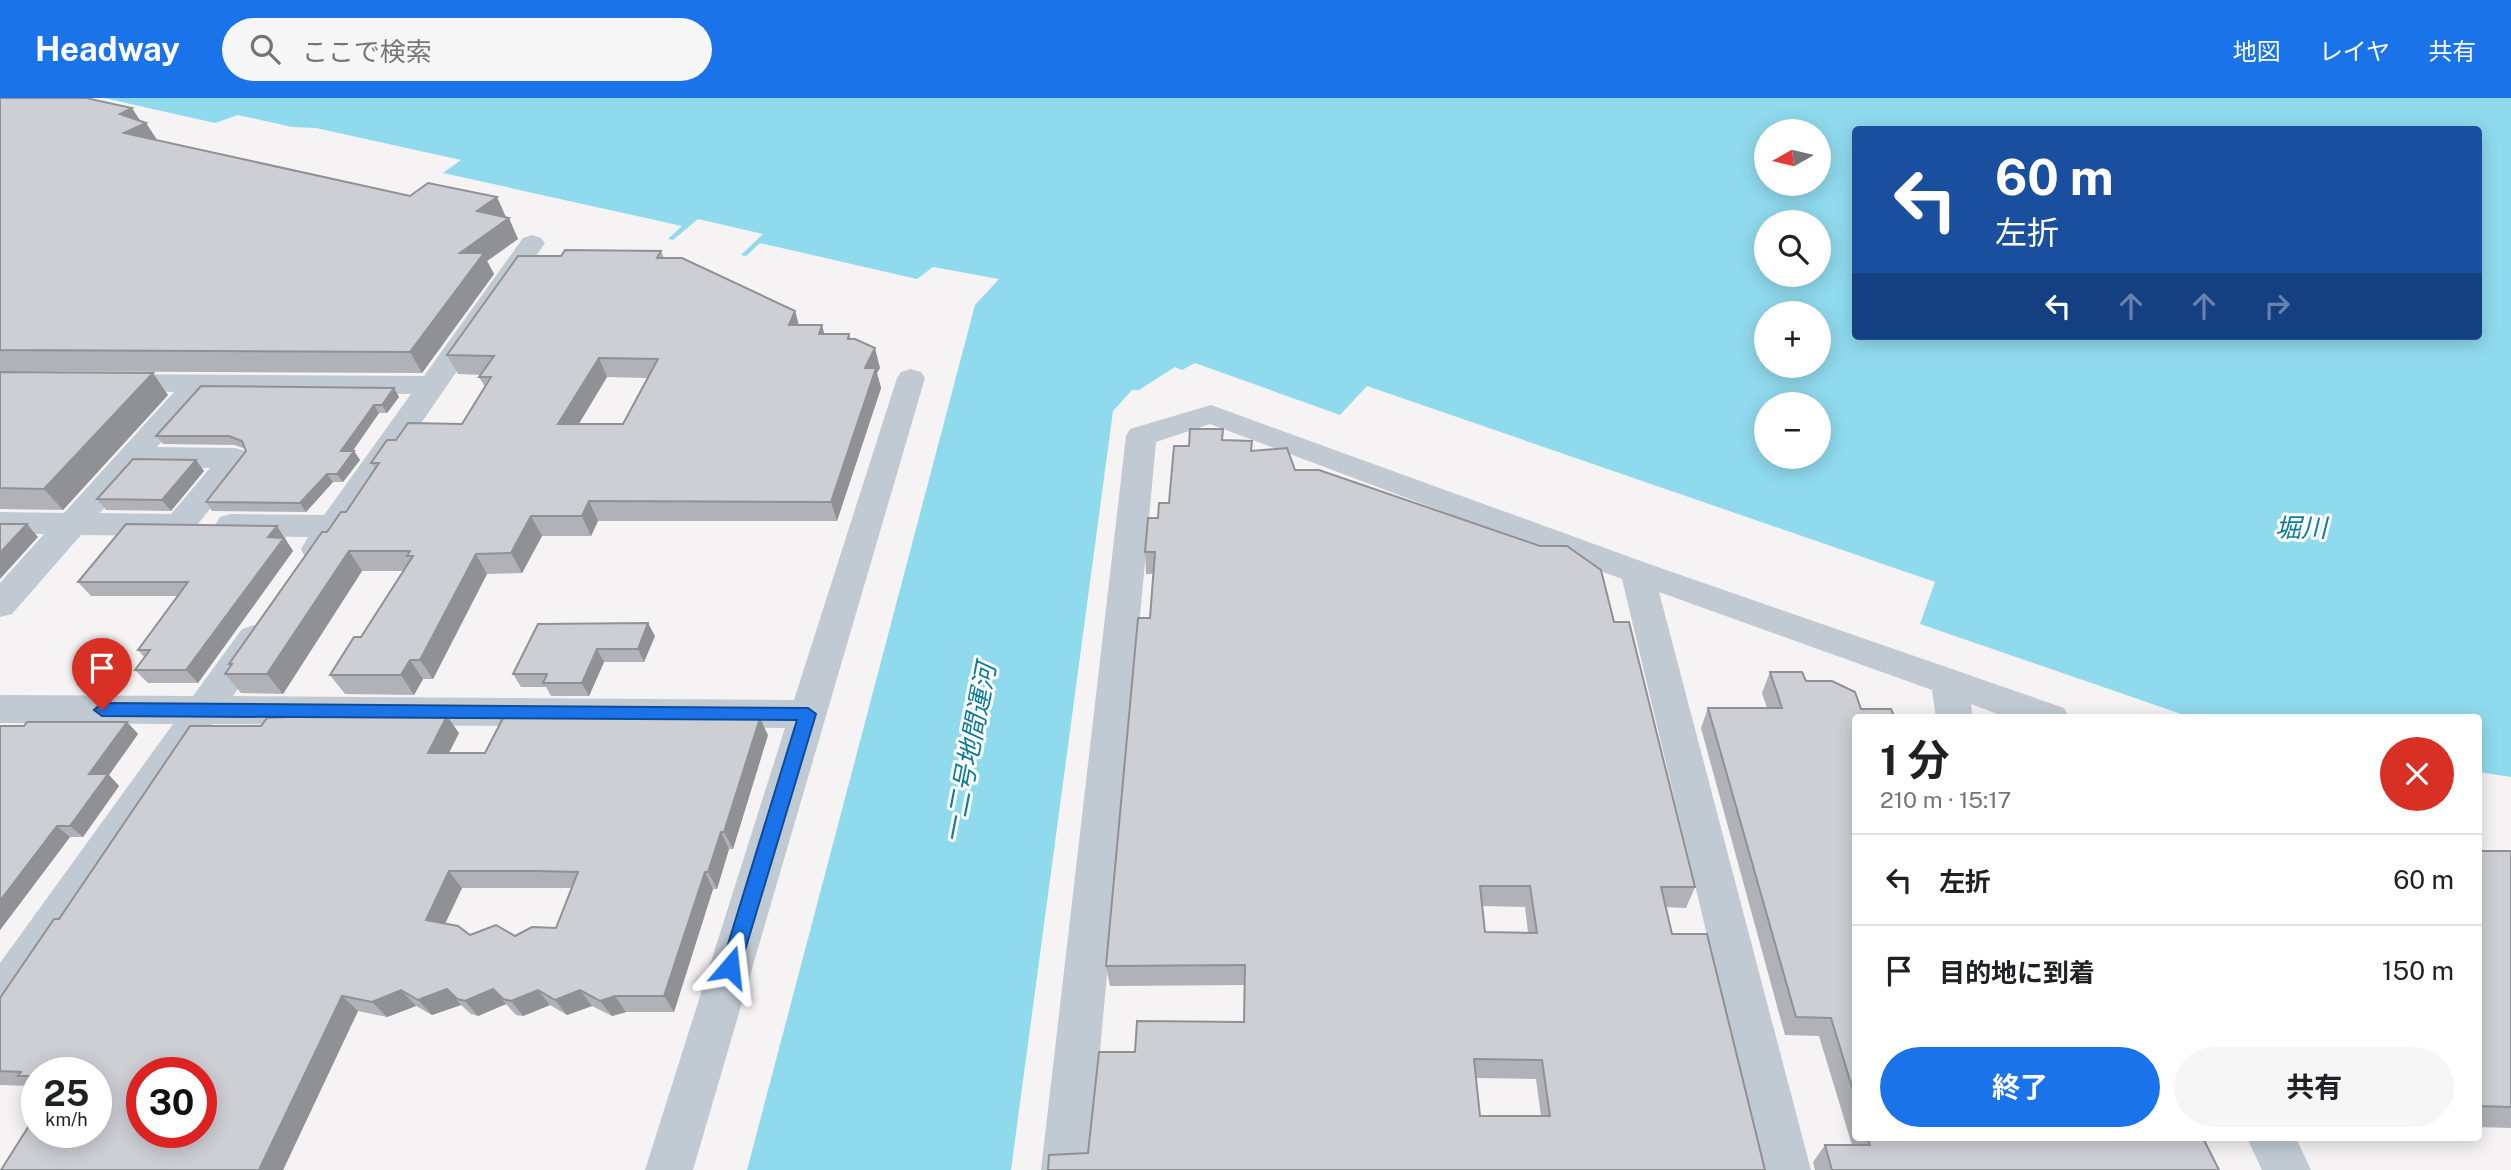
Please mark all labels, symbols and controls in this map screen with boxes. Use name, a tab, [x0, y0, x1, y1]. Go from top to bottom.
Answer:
search box	[222, 18, 712, 81]
text: Headway	[35, 30, 180, 68]
icon: search	[246, 30, 284, 68]
text: ここで検索	[302, 36, 432, 67]
text: 地図	[2233, 37, 2281, 65]
text: レイヤ	[2319, 37, 2390, 65]
text: 共有	[2428, 37, 2476, 65]
north arrow	[1754, 119, 1830, 196]
map controls	[1754, 119, 1831, 469]
text: 60 m	[1995, 148, 2114, 206]
icon: left	[1880, 154, 1971, 245]
button: search	[1754, 210, 1831, 287]
text: 左折	[1995, 214, 2059, 251]
icon: left	[2039, 287, 2077, 325]
icon: ahead	[2112, 287, 2150, 325]
icon: ahead	[2185, 287, 2223, 325]
icon: right	[2258, 287, 2296, 325]
button: +	[1754, 301, 1831, 378]
button: −	[1754, 392, 1831, 469]
water label: 堀川	[2275, 512, 2330, 543]
pin	[72, 638, 132, 710]
icon: arrive	[83, 649, 121, 687]
water label: 一二号地間運河	[936, 656, 1003, 845]
text: 1 分	[1880, 735, 1949, 784]
button: close	[2380, 737, 2454, 811]
text: 210 m · 15:17	[1880, 786, 2011, 813]
icon: left	[1880, 861, 1918, 899]
text: 60 m	[2393, 864, 2454, 895]
text: 左折	[1939, 866, 1991, 897]
position arrow	[693, 930, 767, 1004]
icon: arrive	[1880, 952, 1918, 990]
text: 150 m	[2382, 955, 2454, 986]
text: 目的地に到着	[1939, 957, 2095, 988]
button: 終了	[1880, 1047, 2160, 1127]
button: 共有	[2174, 1047, 2454, 1127]
speed limit sign: 30	[126, 1057, 217, 1148]
text: 25	[44, 1073, 89, 1114]
text: km/h	[45, 1109, 88, 1130]

